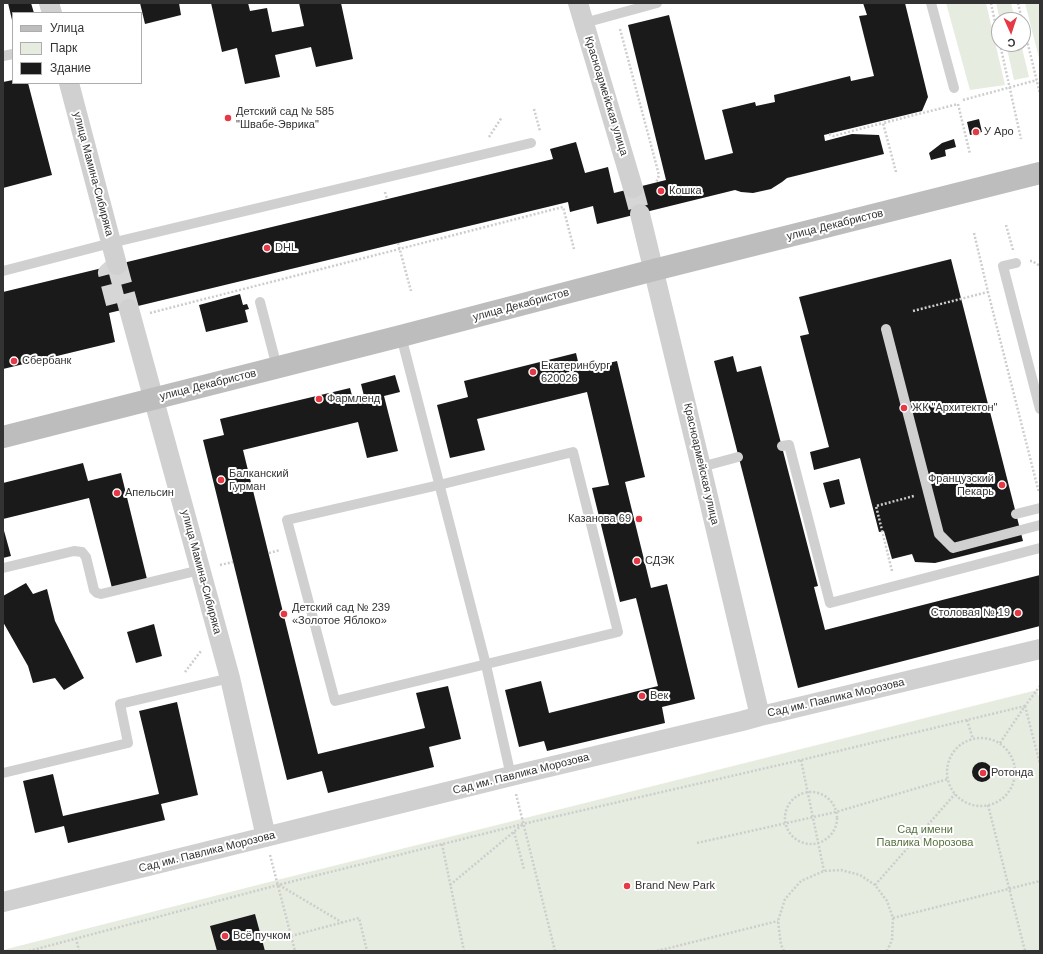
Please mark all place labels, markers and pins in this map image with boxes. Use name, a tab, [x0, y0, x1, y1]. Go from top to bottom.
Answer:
place label: Детский сад № 585 "Швабе-Эврика"	[236, 105, 334, 131]
marker: Детский сад № 585 "Швабе-Эврика"	[223, 113, 233, 123]
place label: У Аро	[984, 125, 1014, 139]
marker: У Аро	[971, 127, 981, 137]
place label: Кошка	[669, 184, 702, 198]
marker: Кошка	[656, 186, 666, 196]
place label: DHL	[275, 241, 297, 255]
marker: DHL	[262, 243, 272, 253]
place label: Сбербанк	[22, 354, 71, 368]
marker: Сбербанк	[9, 356, 19, 366]
place label: Екатеринбург 620026	[541, 359, 610, 385]
marker: Екатеринбург 620026	[528, 367, 538, 377]
place label: Фармленд	[327, 392, 380, 406]
marker: Фармленд	[314, 394, 324, 404]
place label: ЖК "Архитектон"	[912, 401, 997, 415]
marker: ЖК "Архитектон"	[899, 403, 909, 413]
place label: Балканский Гурман	[229, 467, 289, 493]
place label: Французский Пекарь	[928, 472, 994, 498]
marker: Балканский Гурман	[216, 475, 226, 485]
marker: Французский Пекарь	[997, 480, 1007, 490]
place label: Апельсин	[125, 486, 174, 500]
marker: Апельсин	[112, 488, 122, 498]
place label: Казанова 69	[568, 512, 631, 526]
marker: Казанова 69	[634, 514, 644, 524]
place label: СДЭК	[645, 554, 674, 568]
marker: СДЭК	[632, 556, 642, 566]
place label: Детский сад № 239 «Золотое Яблоко»	[292, 601, 390, 627]
place label: Столовая № 19	[931, 606, 1010, 620]
marker: Столовая № 19	[1013, 608, 1023, 618]
marker: Детский сад № 239 «Золотое Яблоко»	[279, 609, 289, 619]
place label: Век	[650, 689, 668, 703]
marker: Век	[637, 691, 647, 701]
place label: Ротонда	[991, 766, 1033, 780]
marker: Ротонда	[978, 768, 988, 778]
place label: Brand New Park	[635, 879, 715, 893]
marker: Brand New Park	[622, 881, 632, 891]
place label: Всё пучком	[233, 929, 291, 943]
marker: Всё пучком	[220, 931, 230, 941]

